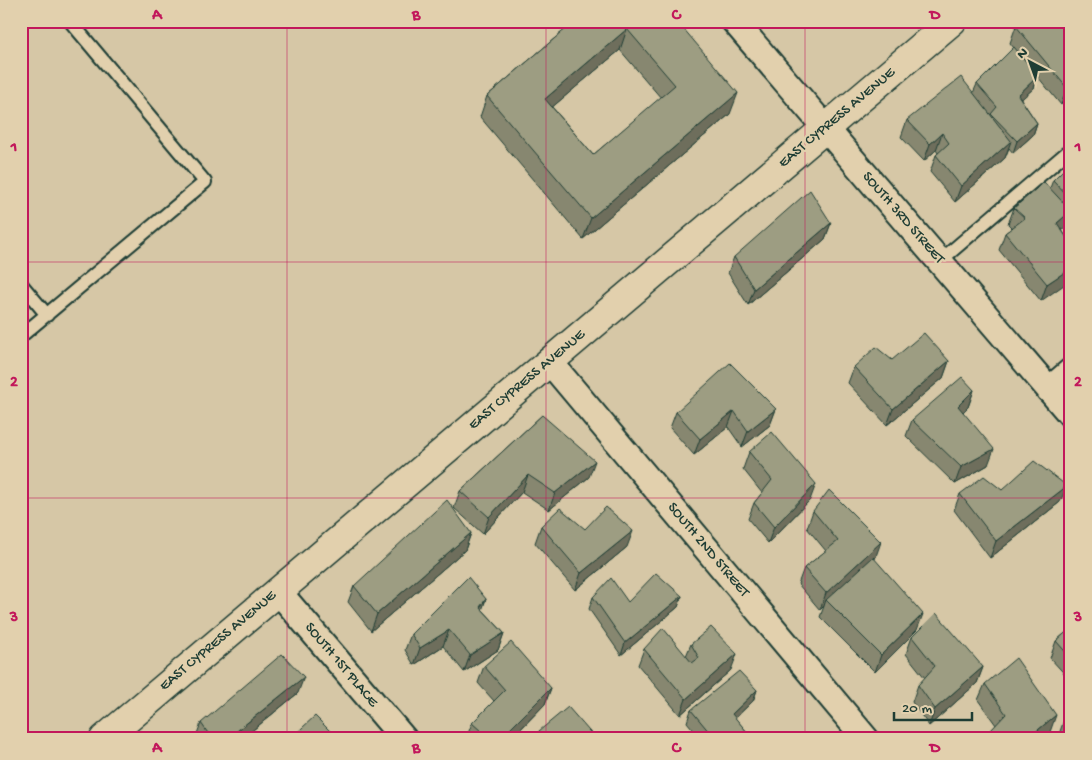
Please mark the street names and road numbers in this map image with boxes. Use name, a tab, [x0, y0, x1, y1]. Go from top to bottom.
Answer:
street label: EAST CYPRESS AVENUE	[775, 63, 900, 172]
street label: SOUTH 3RD STREET	[858, 168, 949, 269]
street label: EAST CYPRESS AVENUE	[465, 325, 590, 434]
street label: SOUTH 2ND STREET	[663, 499, 754, 602]
street label: EAST CYPRESS AVENUE	[156, 586, 281, 695]
street label: SOUTH 1ST PLACE	[300, 619, 382, 711]

